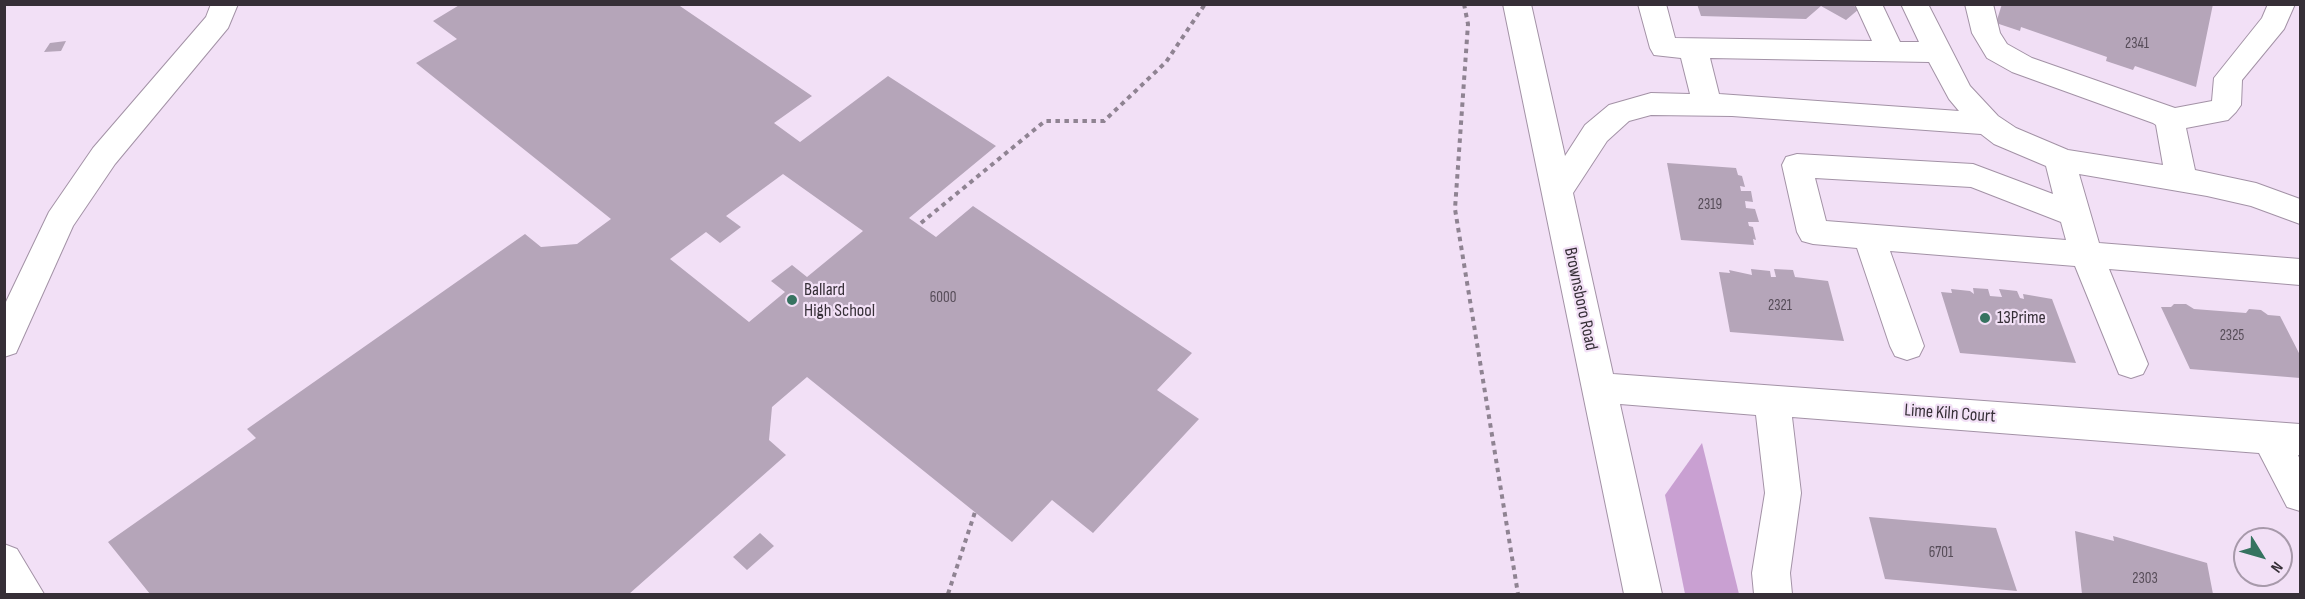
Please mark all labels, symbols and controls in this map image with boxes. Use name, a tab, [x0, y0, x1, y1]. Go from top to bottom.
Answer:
house number: 2341	[2125, 35, 2149, 53]
house number: 2319	[1698, 196, 1722, 214]
street label: Brownsboro Road	[1559, 246, 1601, 352]
place label: Ballard High School	[804, 279, 875, 322]
house number: 6000	[930, 289, 956, 307]
marker: Ballard High School	[785, 293, 799, 307]
house number: 2321	[1768, 297, 1792, 315]
place label: 13Prime	[1997, 307, 2046, 329]
marker: 13Prime	[1978, 311, 1992, 325]
house number: 2325	[2220, 327, 2244, 345]
street label: Lime Kiln Court	[1904, 400, 1996, 428]
north arrow	[2233, 527, 2293, 587]
house number: 6701	[1929, 544, 1953, 562]
text: N	[2266, 558, 2286, 576]
house number: 2303	[2132, 570, 2158, 588]

